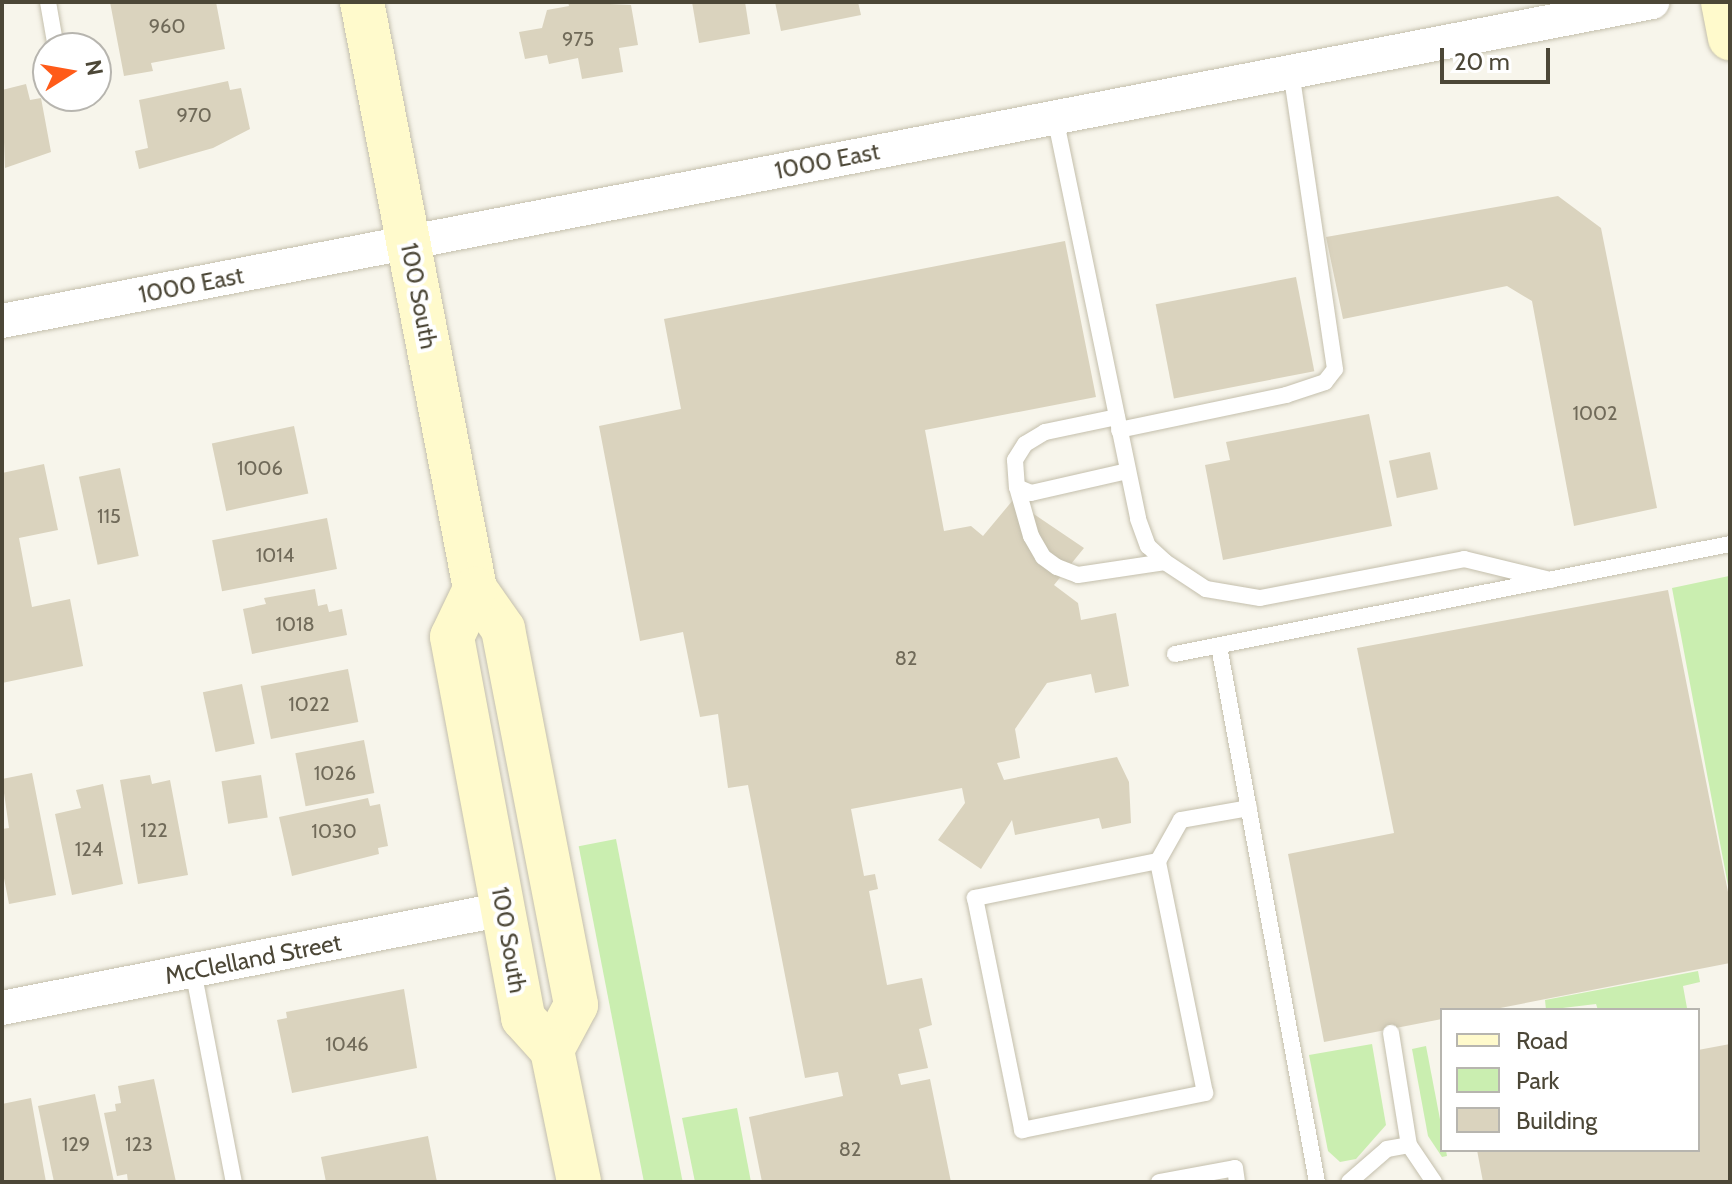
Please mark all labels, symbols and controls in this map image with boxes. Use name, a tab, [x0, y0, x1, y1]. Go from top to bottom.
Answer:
house number: 960	[149, 14, 185, 38]
house number: 975	[562, 27, 594, 51]
north arrow	[32, 32, 112, 112]
scale bar	[1444, 32, 1554, 82]
text: 20 m	[1454, 47, 1510, 76]
text: N	[79, 57, 109, 78]
house number: 970	[176, 103, 212, 127]
street label: 1000 East	[772, 137, 882, 185]
street label: 100 South	[395, 240, 443, 352]
street label: 1000 East	[136, 261, 246, 309]
house number: 1002	[1573, 401, 1617, 425]
house number: 1006	[237, 456, 283, 480]
house number: 115	[97, 504, 121, 528]
house number: 1014	[256, 543, 294, 567]
house number: 1018	[275, 612, 315, 636]
house number: 82	[895, 646, 917, 670]
house number: 1022	[288, 692, 330, 716]
house number: 1026	[314, 761, 356, 785]
house number: 122	[140, 818, 168, 842]
house number: 1030	[311, 819, 357, 843]
house number: 124	[75, 837, 103, 861]
street label: 100 South	[485, 885, 533, 995]
street label: McClelland Street	[162, 928, 344, 990]
legend	[1440, 1008, 1700, 1152]
text: Road	[1516, 1026, 1568, 1055]
house number: 1046	[325, 1032, 369, 1056]
text: Park	[1516, 1066, 1559, 1095]
text: Building	[1516, 1106, 1597, 1135]
house number: 129	[62, 1132, 90, 1156]
house number: 123	[125, 1132, 153, 1156]
house number: 82	[839, 1137, 861, 1161]

